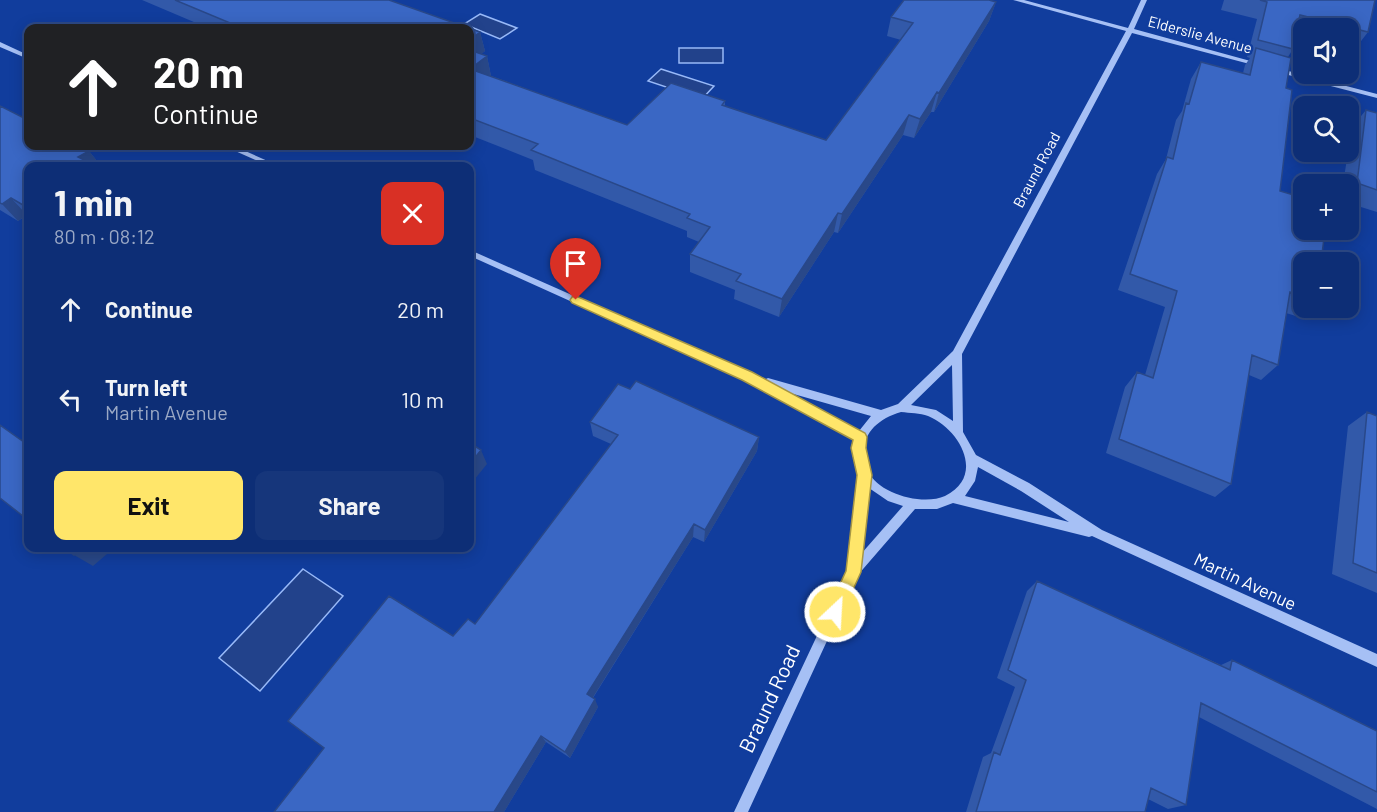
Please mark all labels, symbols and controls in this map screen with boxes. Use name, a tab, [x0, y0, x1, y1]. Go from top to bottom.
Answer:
street label: Elderslie Avenue	[1146, 11, 1254, 57]
map controls	[1293, 18, 1359, 318]
button: sound	[1293, 18, 1359, 84]
text: 20 m	[153, 46, 244, 96]
icon: ahead	[54, 48, 132, 126]
button: search	[1293, 96, 1359, 162]
text: Continue	[153, 97, 259, 129]
street label: Braund Road	[1009, 129, 1064, 210]
button: +	[1293, 174, 1359, 240]
text: 1 min	[54, 180, 133, 223]
button: close	[381, 182, 444, 245]
text: 80 m · 08:12	[54, 224, 155, 248]
pin	[550, 238, 601, 300]
icon: arrive	[559, 247, 592, 280]
button: −	[1293, 252, 1359, 318]
icon: ahead	[54, 293, 87, 326]
text: Continue	[105, 296, 193, 322]
text: 20 m	[397, 296, 444, 322]
text: Turn left	[105, 374, 188, 400]
icon: left	[54, 383, 87, 416]
text: 10 m	[401, 386, 444, 412]
text: Martin Avenue	[105, 400, 228, 424]
button: Exit	[54, 471, 243, 540]
button: Share	[255, 471, 444, 540]
street label: Martin Avenue	[1191, 548, 1300, 614]
position arrow	[803, 580, 867, 644]
street label: Braund Road	[733, 641, 804, 756]

